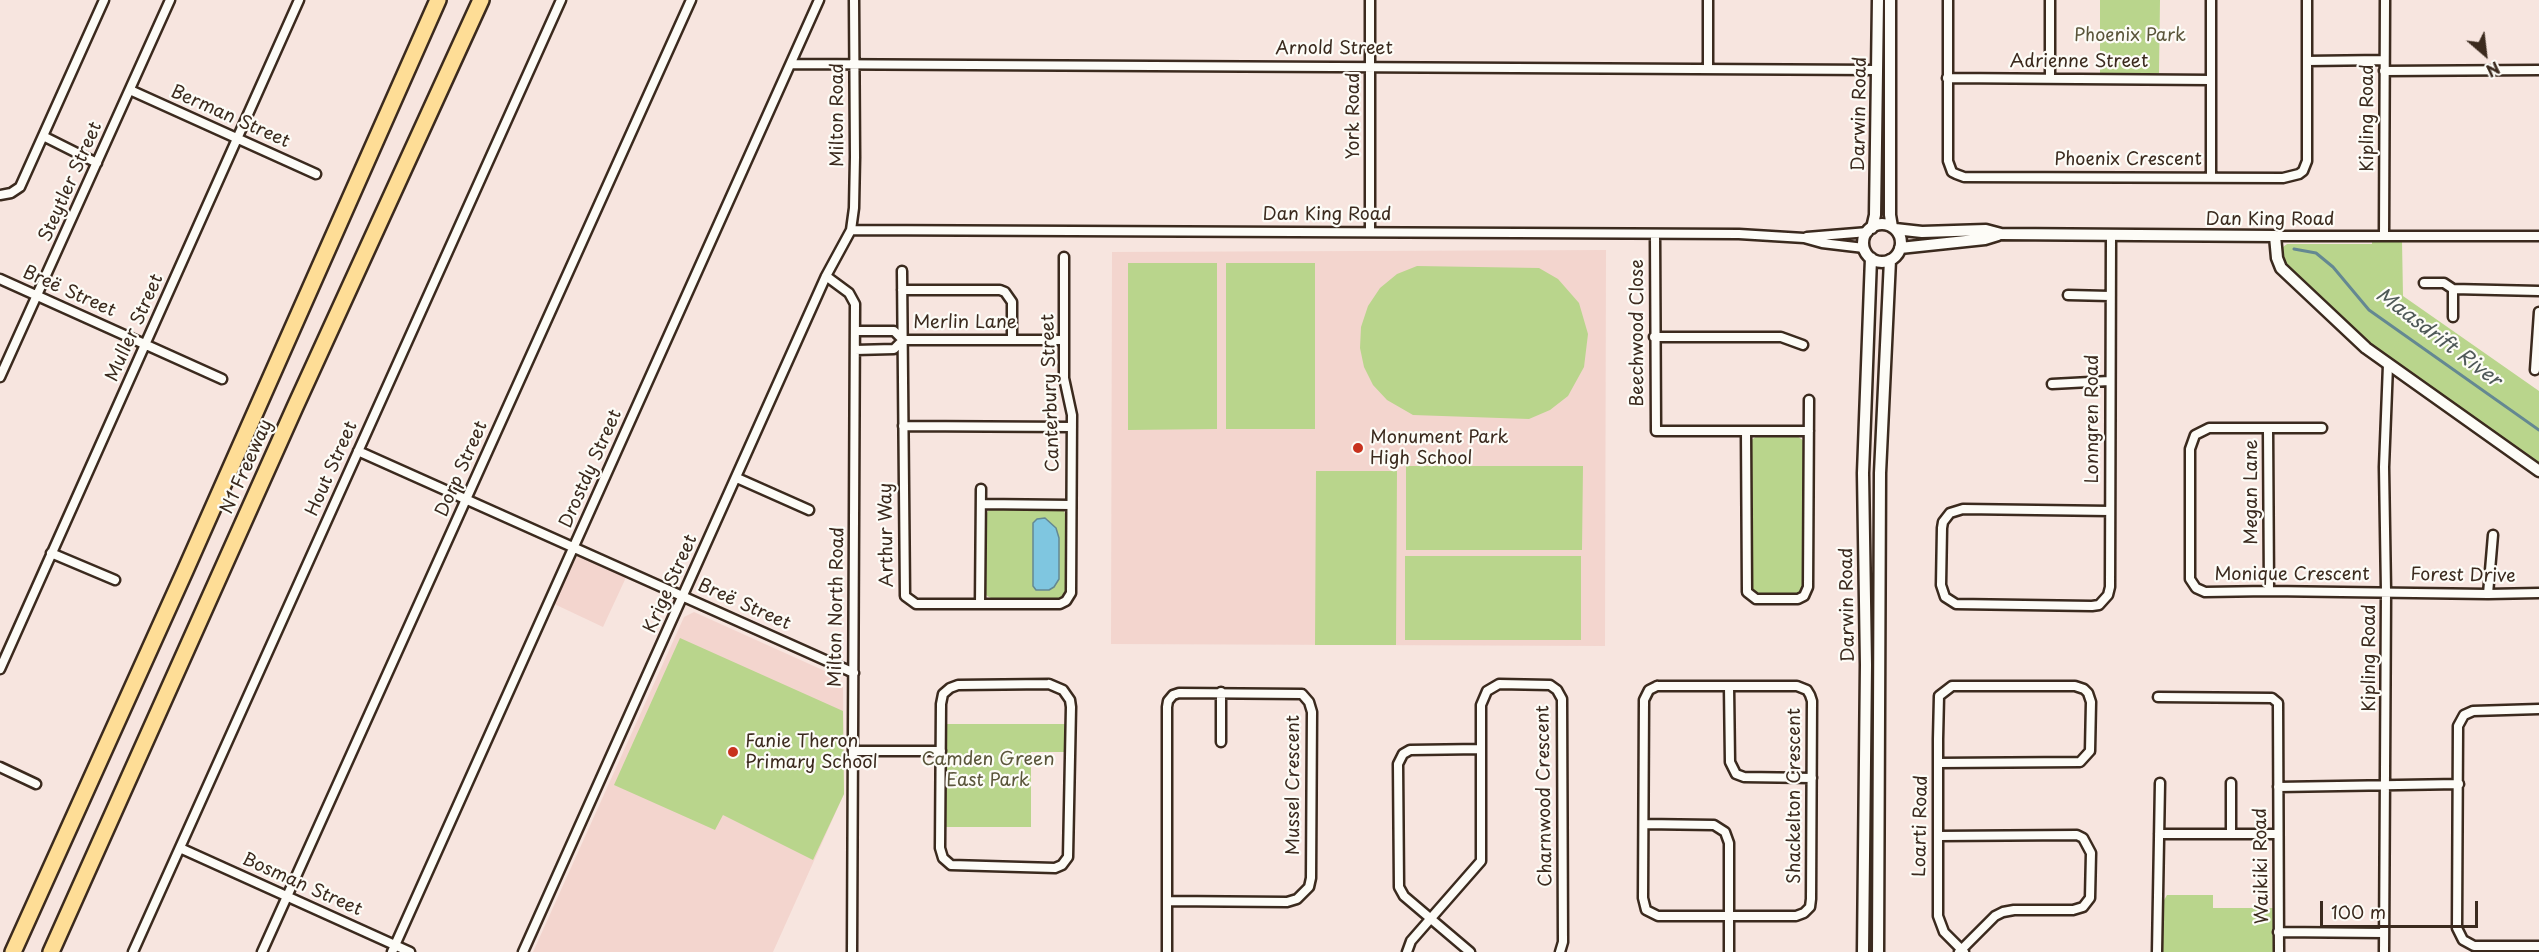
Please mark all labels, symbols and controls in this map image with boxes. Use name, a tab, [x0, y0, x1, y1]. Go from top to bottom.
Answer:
north arrow	[2455, 24, 2515, 84]
park label: Phoenix Park	[2074, 25, 2186, 47]
street label: Arnold Street	[1275, 38, 1393, 60]
street label: Adrienne Street	[2010, 51, 2148, 73]
street label: Darwin Road	[1848, 56, 1872, 172]
text: N	[2482, 56, 2505, 83]
street label: Milton Road	[827, 63, 849, 167]
street label: Kipling Road	[2357, 64, 2379, 172]
street label: York Road	[1343, 73, 1365, 159]
street label: Berman Street	[167, 81, 293, 153]
street label: Steytler Street	[35, 119, 107, 245]
street label: Phoenix Crescent	[2054, 149, 2202, 171]
street label: Dan King Road	[1263, 204, 1391, 226]
street label: Dan King Road	[2206, 209, 2334, 231]
street label: Beechwood Close	[1627, 259, 1649, 407]
street label: Breë Street	[19, 262, 119, 322]
street label: Muller Street	[102, 271, 168, 385]
water label: Maasdrift River	[2371, 283, 2505, 393]
street label: Merlin Lane	[913, 312, 1017, 334]
street label: Canterbury Street	[1037, 314, 1065, 472]
street label: Lonngren Road	[2082, 355, 2104, 483]
street label: Drostdy Street	[555, 407, 627, 531]
street label: N1 Freeway	[217, 416, 277, 518]
street label: Hout Street	[301, 418, 363, 520]
street label: Dorp Street	[431, 418, 493, 520]
place label: Monument Park High School	[1370, 427, 1508, 470]
street label: Megan Lane	[2241, 439, 2263, 545]
marker: Monument Park High School	[1351, 441, 1365, 455]
street label: Arthur Way	[875, 483, 899, 587]
street label: Milton North Road	[825, 527, 849, 687]
street label: Krige Street	[640, 531, 702, 637]
street label: Darwin Road	[1836, 547, 1860, 663]
street label: Monique Crescent	[2215, 564, 2369, 586]
street label: Forest Drive	[2410, 564, 2516, 588]
street label: Breë Street	[694, 575, 794, 635]
street label: Kipling Road	[2359, 604, 2381, 712]
street label: Charnwood Crescent	[1533, 705, 1557, 887]
street label: Shackelton Crescent	[1784, 708, 1806, 884]
street label: Mussel Crescent	[1283, 715, 1305, 855]
place label: Fanie Theron Primary School	[745, 731, 878, 774]
marker: Fanie Theron Primary School	[726, 745, 740, 759]
park label: Camden Green East Park	[922, 749, 1054, 792]
street label: Loarti Road	[1909, 775, 1933, 877]
street label: Waikiki Road	[2250, 808, 2274, 924]
street label: Bosman Street	[239, 849, 365, 921]
scale bar	[2323, 889, 2480, 927]
text: 100 m	[2331, 898, 2386, 925]

